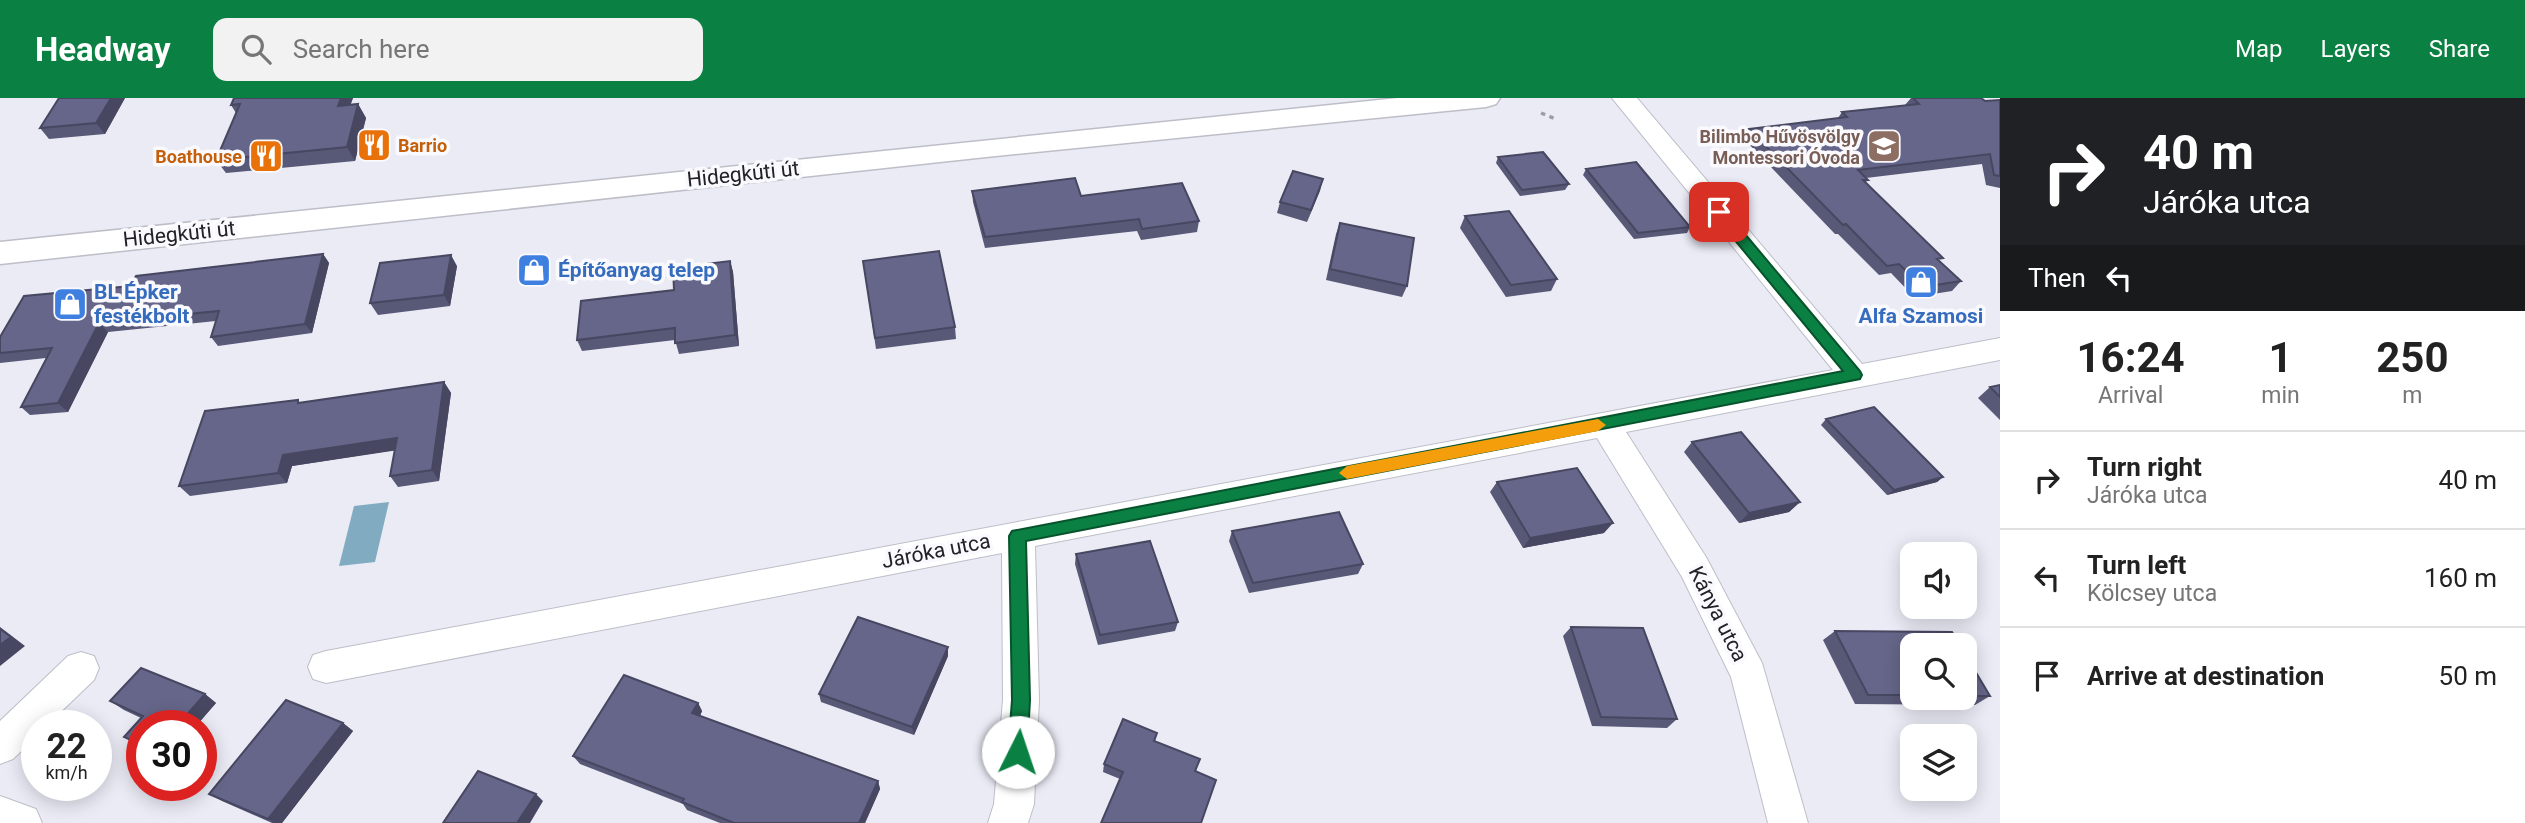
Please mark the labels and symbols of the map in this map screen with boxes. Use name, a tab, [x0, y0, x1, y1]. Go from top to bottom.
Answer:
restaurant icon: Barrio	[355, 126, 393, 164]
place label: Bilimbo Hűvösvölgy Montessori Óvoda	[1699, 126, 1861, 168]
school or university icon: Bilimbo Hűvösvölgy Montessori Óvoda	[1865, 127, 1903, 165]
place label: Barrio	[398, 135, 447, 156]
restaurant icon: Boathouse	[247, 137, 285, 175]
place label: Boathouse	[155, 146, 242, 167]
street label: Hidegkúti út	[686, 156, 800, 192]
pin	[1689, 182, 1749, 242]
street label: Hidegkúti út	[122, 216, 236, 252]
shop icon: Építőanyag telep	[515, 251, 553, 289]
place label: Építőanyag telep	[558, 258, 715, 282]
shop icon: Alfa Szamosi	[1902, 263, 1940, 301]
place label: BL Épker festékbolt	[94, 280, 189, 328]
shop icon: BL Épker festékbolt	[51, 285, 89, 323]
place label: Alfa Szamosi	[1859, 304, 1983, 328]
street label: Járóka utca	[880, 529, 992, 573]
street label: Kánya utca	[1684, 562, 1752, 666]
speed limit sign: 30	[126, 710, 217, 801]
position arrow	[981, 715, 1055, 789]

